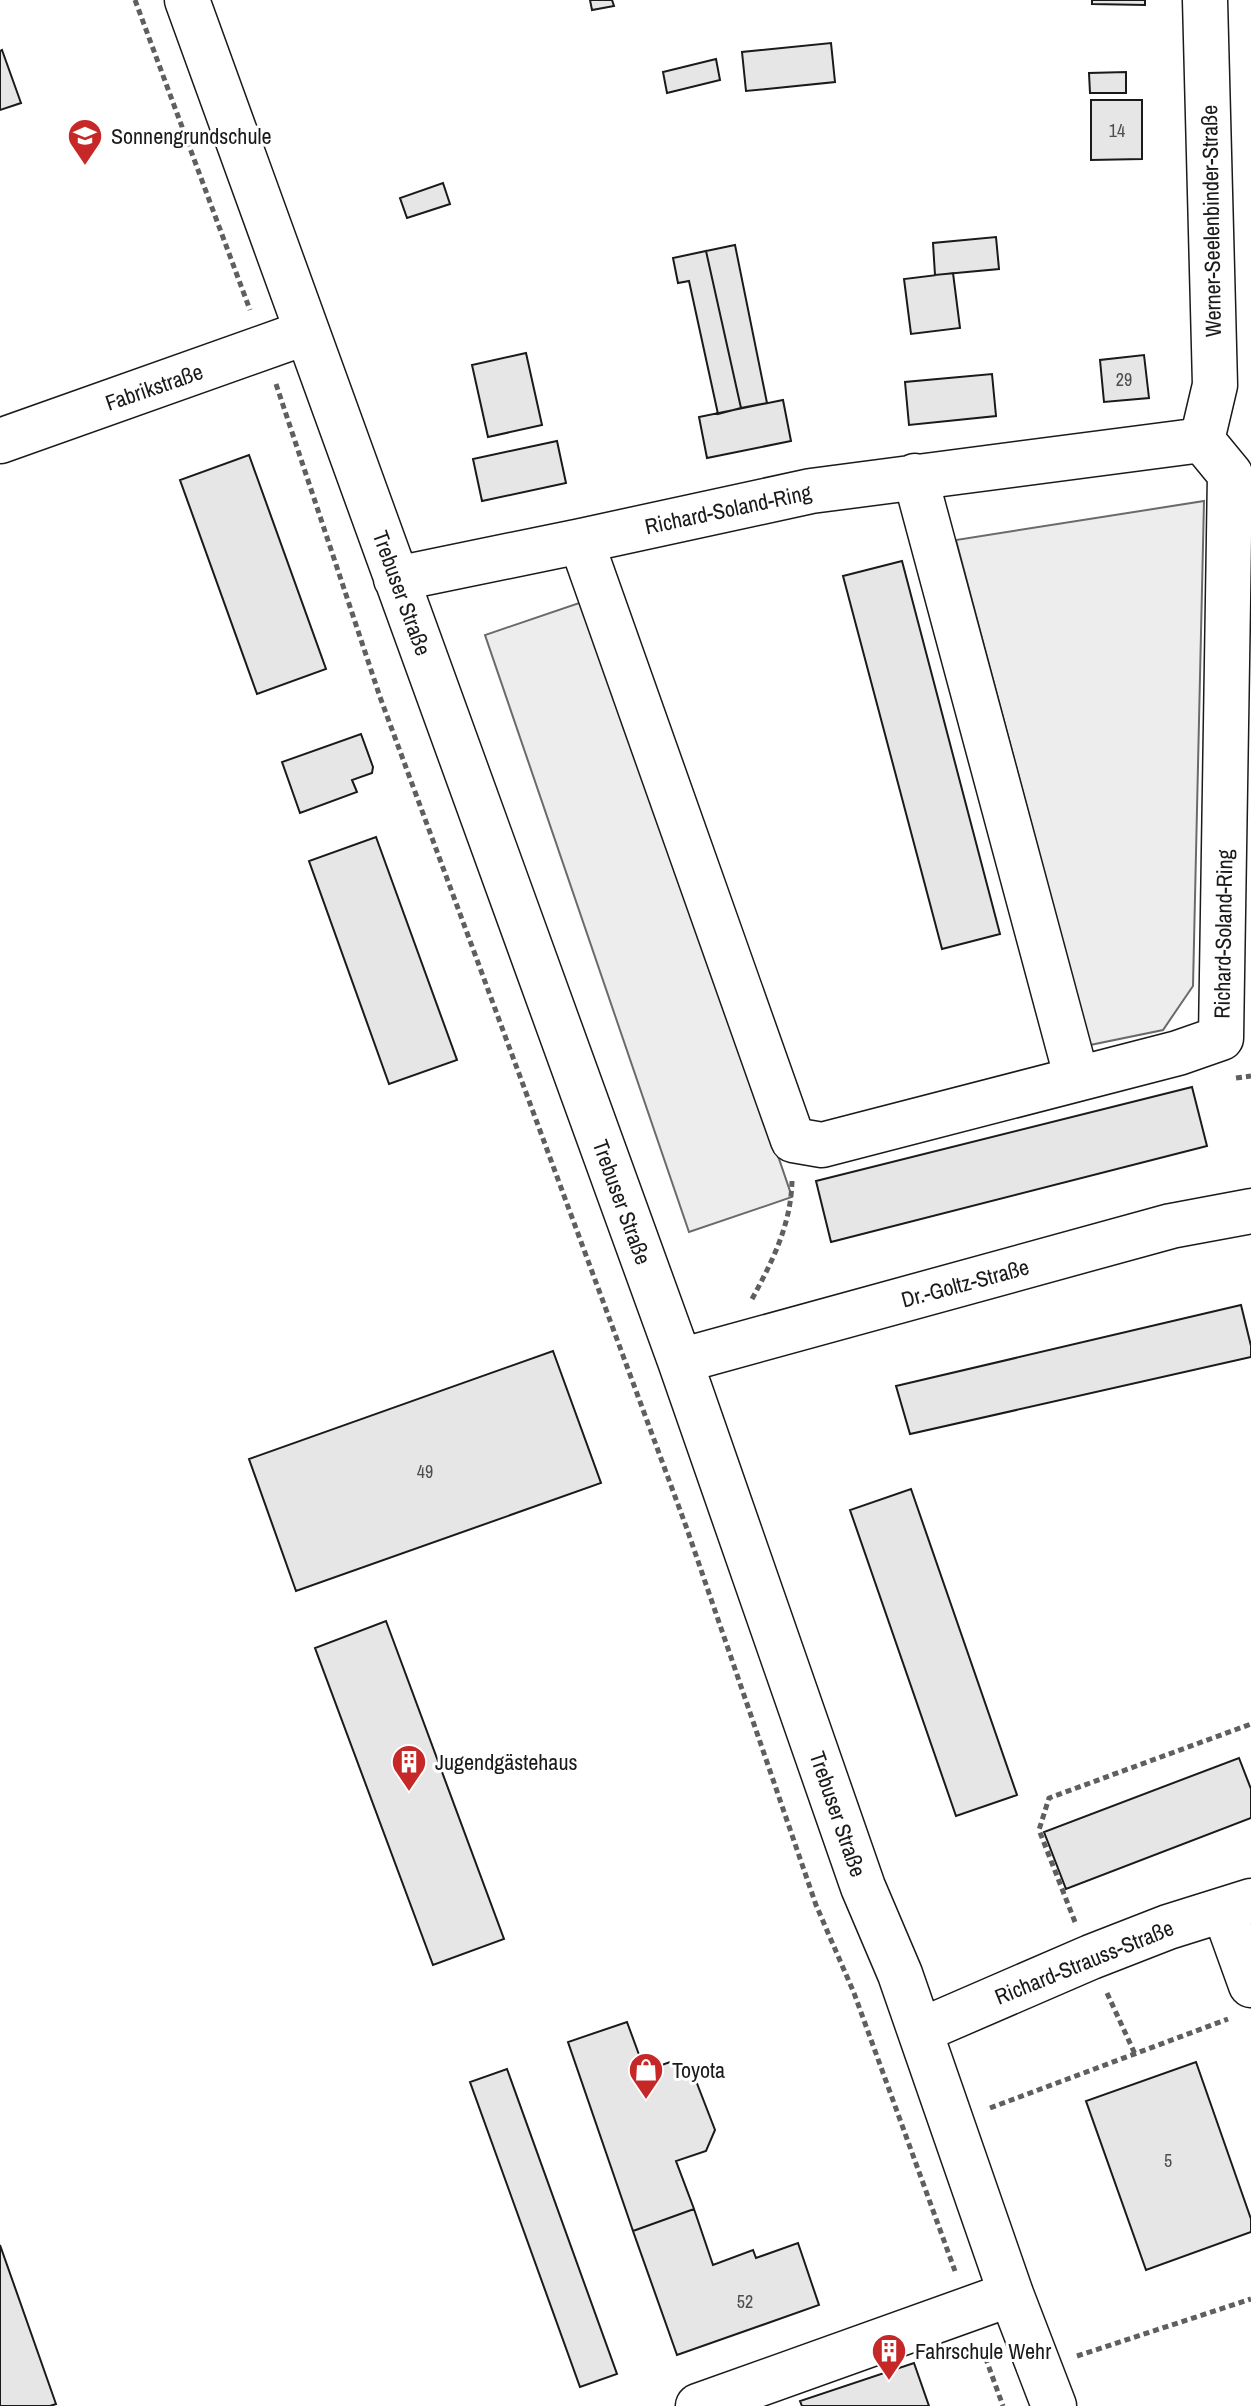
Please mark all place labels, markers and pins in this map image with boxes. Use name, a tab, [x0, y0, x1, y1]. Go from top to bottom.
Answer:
school or university icon: Sonnengrundschule	[66, 117, 104, 167]
place label: Sonnengrundschule	[111, 121, 271, 151]
building icon: Jugendgästehaus	[390, 1743, 428, 1793]
place label: Jugendgästehaus	[435, 1747, 577, 1777]
shop icon: Toyota	[627, 2051, 665, 2101]
place label: Toyota	[672, 2055, 725, 2085]
building icon: Fahrschule Wehr	[870, 2332, 908, 2382]
place label: Fahrschule Wehr	[915, 2336, 1051, 2366]

